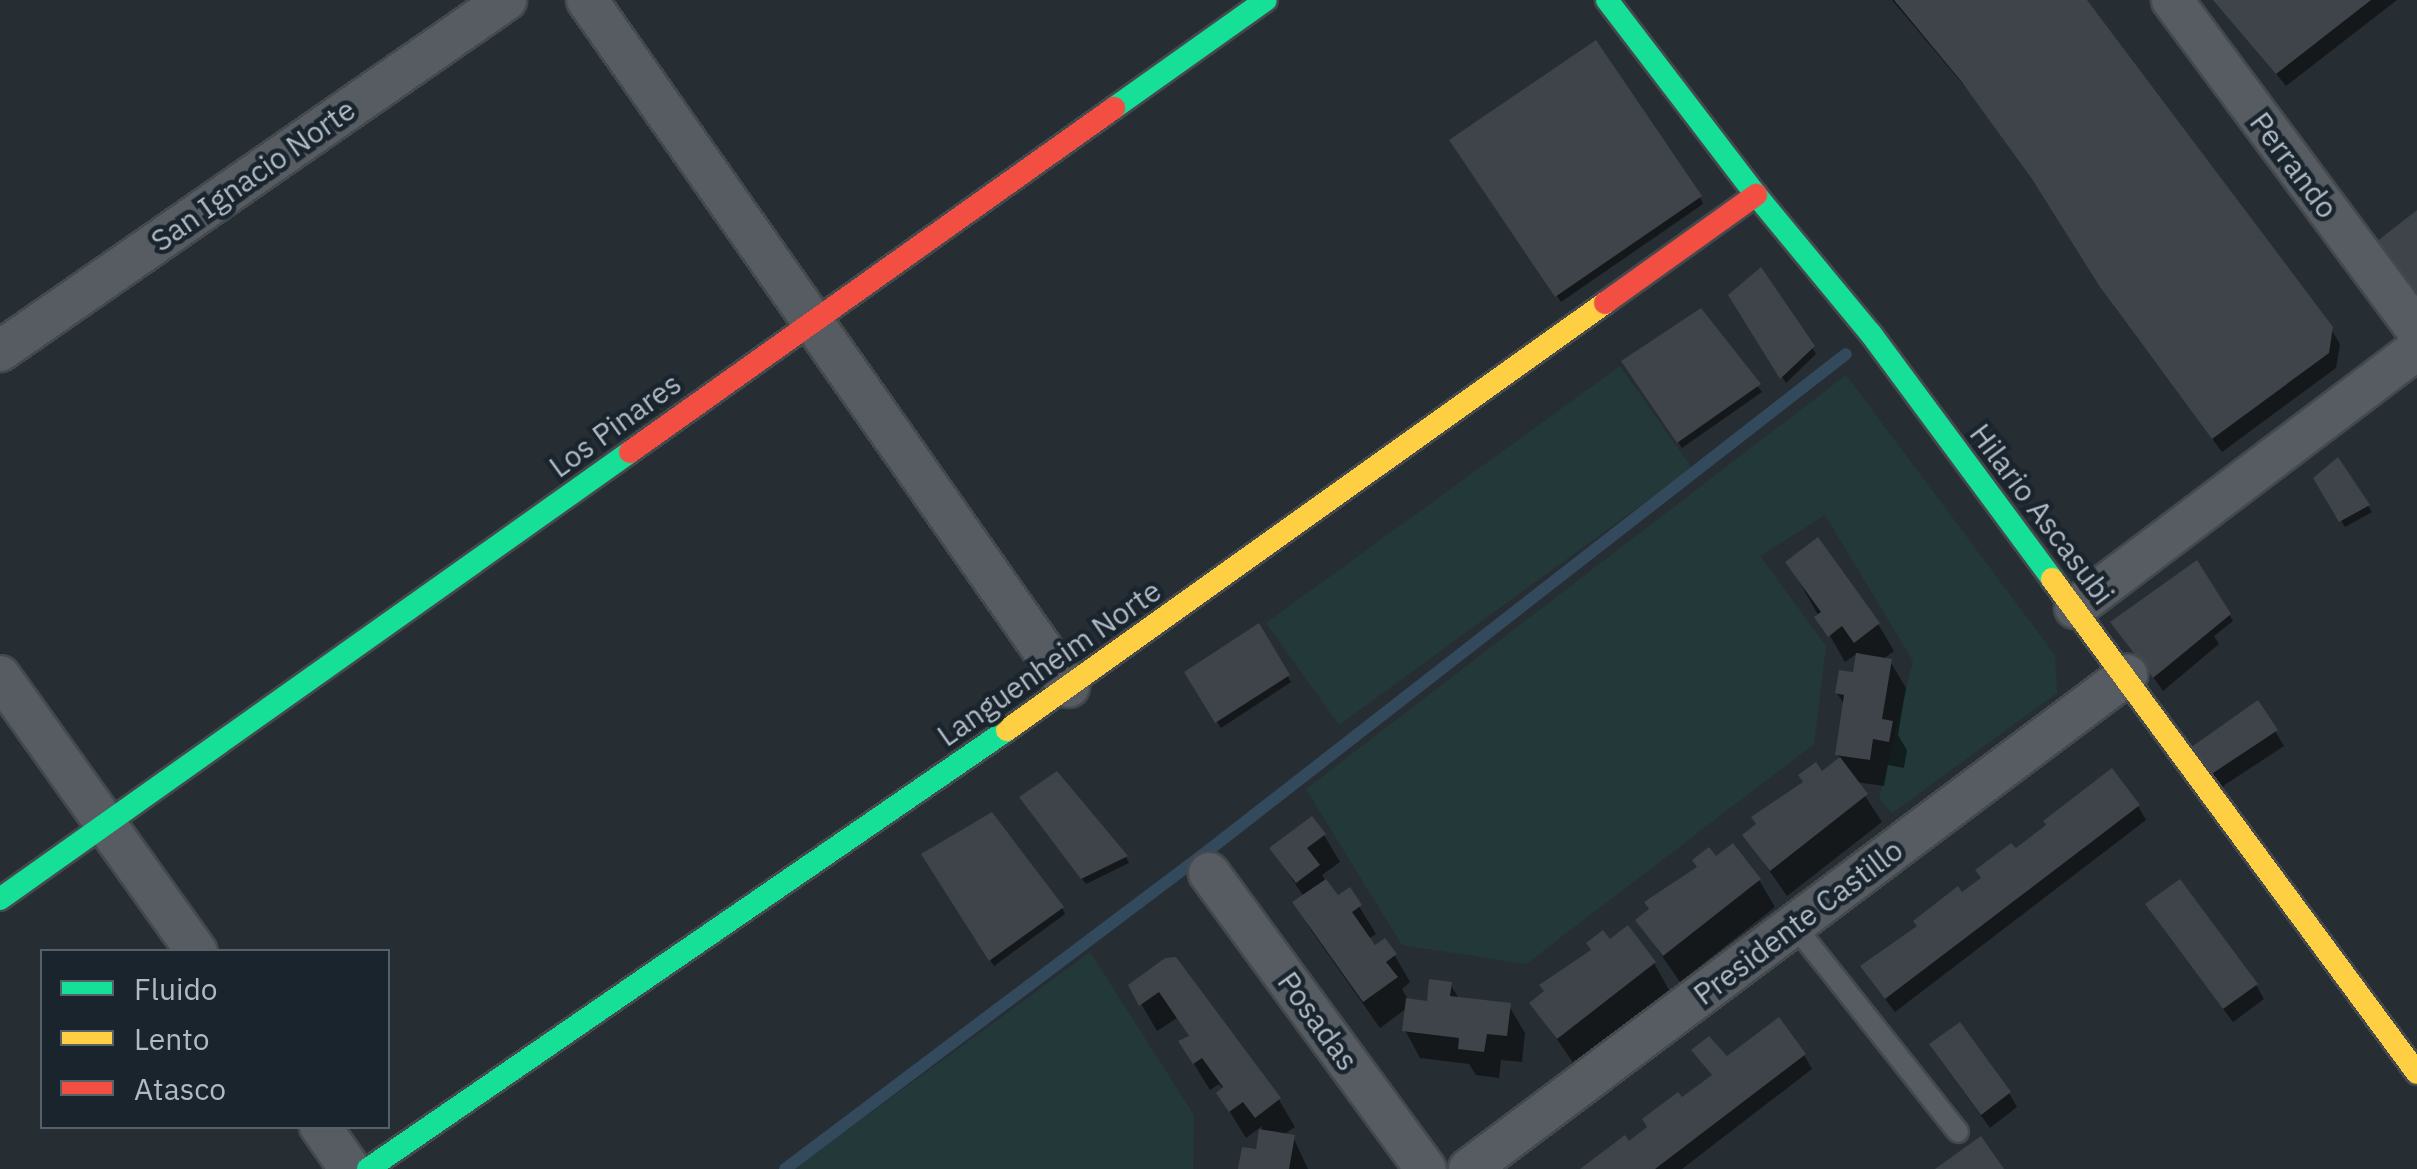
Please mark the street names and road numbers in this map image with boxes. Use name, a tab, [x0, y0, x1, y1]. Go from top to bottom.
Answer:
street label: San Ignacio Norte	[144, 91, 362, 259]
street label: Perrando	[2243, 105, 2345, 225]
street label: Los Pinares	[542, 365, 688, 485]
street label: Hilario Ascasubi	[1962, 417, 2122, 611]
street label: Languenheim Norte	[930, 572, 1168, 754]
street label: Presidente Castillo	[1686, 832, 1910, 1012]
street label: Posadas	[1270, 965, 1366, 1077]

